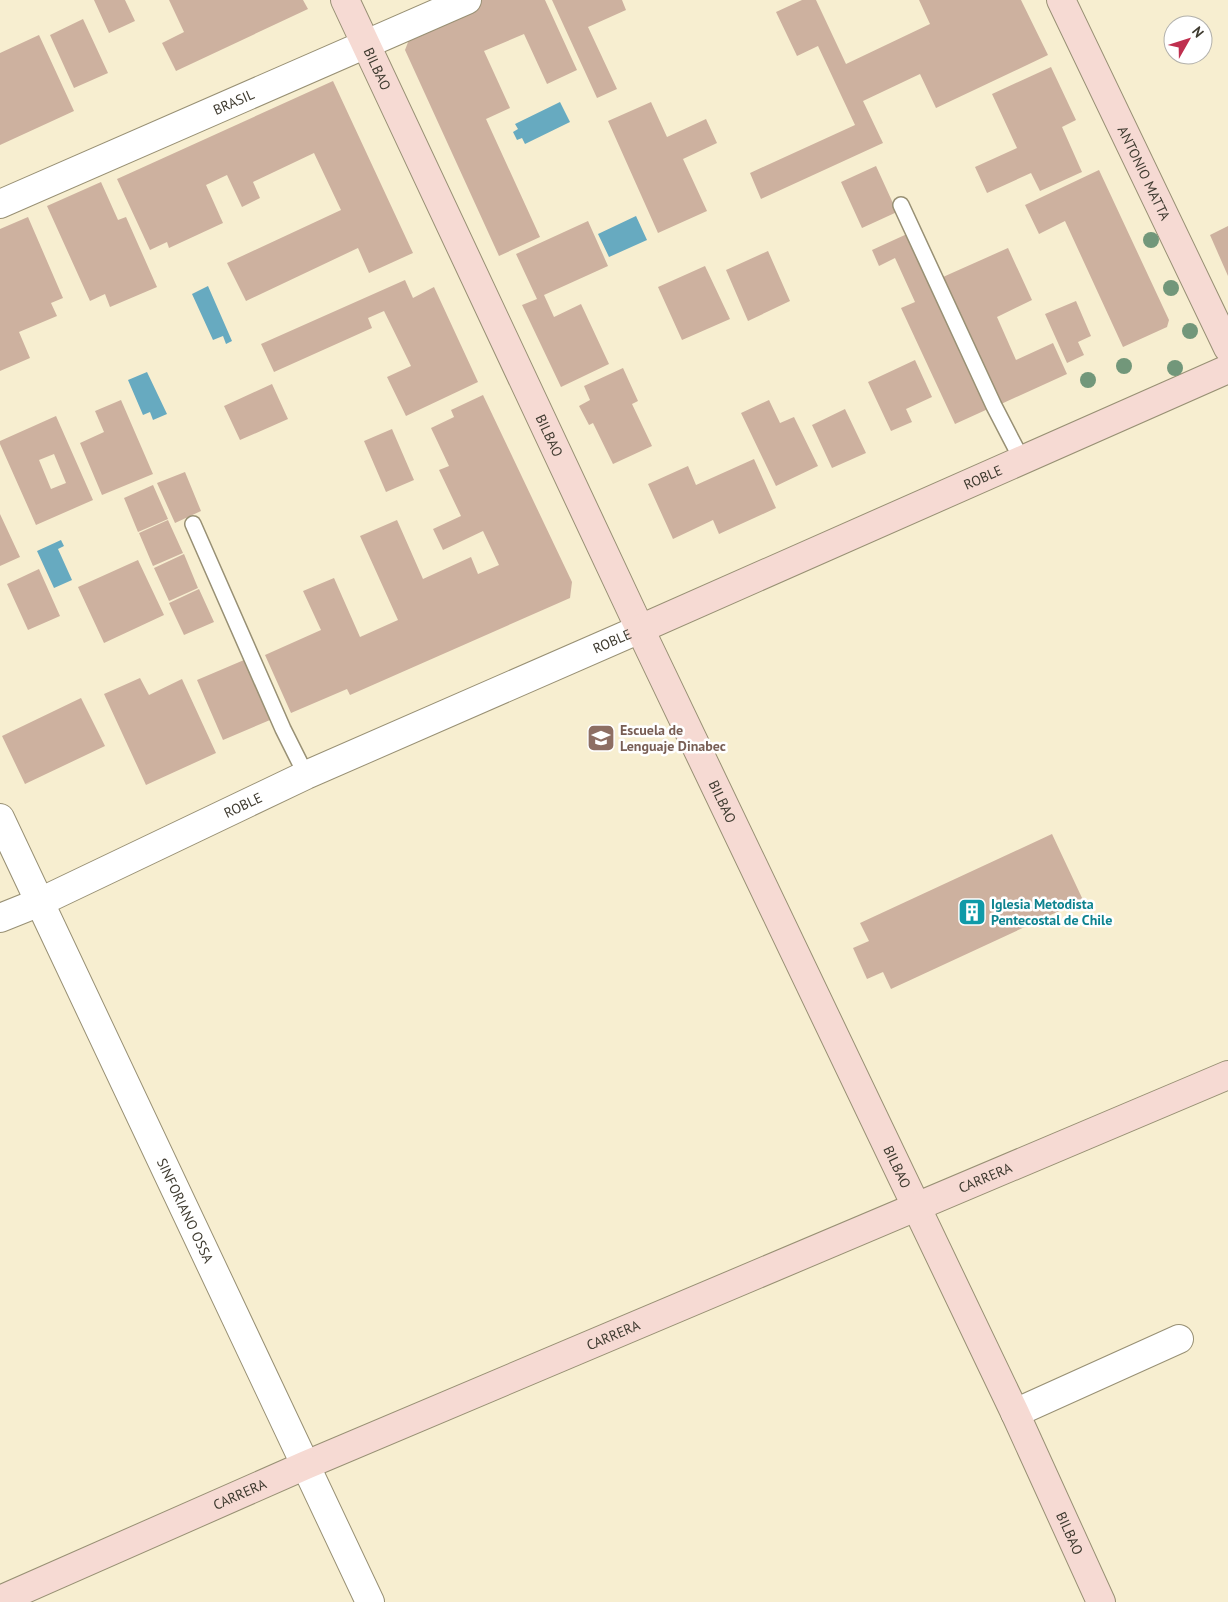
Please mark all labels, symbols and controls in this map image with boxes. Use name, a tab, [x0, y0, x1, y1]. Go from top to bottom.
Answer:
north arrow	[1163, 15, 1213, 65]
text: N	[1188, 23, 1208, 41]
street label: BILBAO	[360, 45, 395, 93]
street label: BRASIL	[210, 85, 257, 119]
street label: ANTONIO MATTA	[1114, 123, 1175, 224]
street label: BILBAO	[532, 411, 567, 460]
street label: ROBLE	[961, 461, 1005, 494]
street label: ROBLE	[590, 625, 634, 657]
place label: Escuela de Lenguaje Dinabec	[620, 721, 726, 755]
school or university icon: Escuela de Lenguaje Dinabec	[586, 723, 616, 753]
street label: BILBAO	[705, 777, 740, 826]
street label: ROBLE	[221, 788, 265, 822]
place label: Iglesia Metodista Pentecostal de Chile	[991, 895, 1112, 929]
building icon: Iglesia Metodista Pentecostal de Chile	[957, 897, 987, 927]
street label: BILBAO	[879, 1143, 915, 1191]
street label: SINFORIANO OSSA	[153, 1155, 218, 1267]
street label: CARRERA	[956, 1158, 1015, 1197]
street label: CARRERA	[584, 1316, 643, 1354]
street label: CARRERA	[210, 1474, 270, 1514]
street label: BILBAO	[1052, 1509, 1087, 1558]

